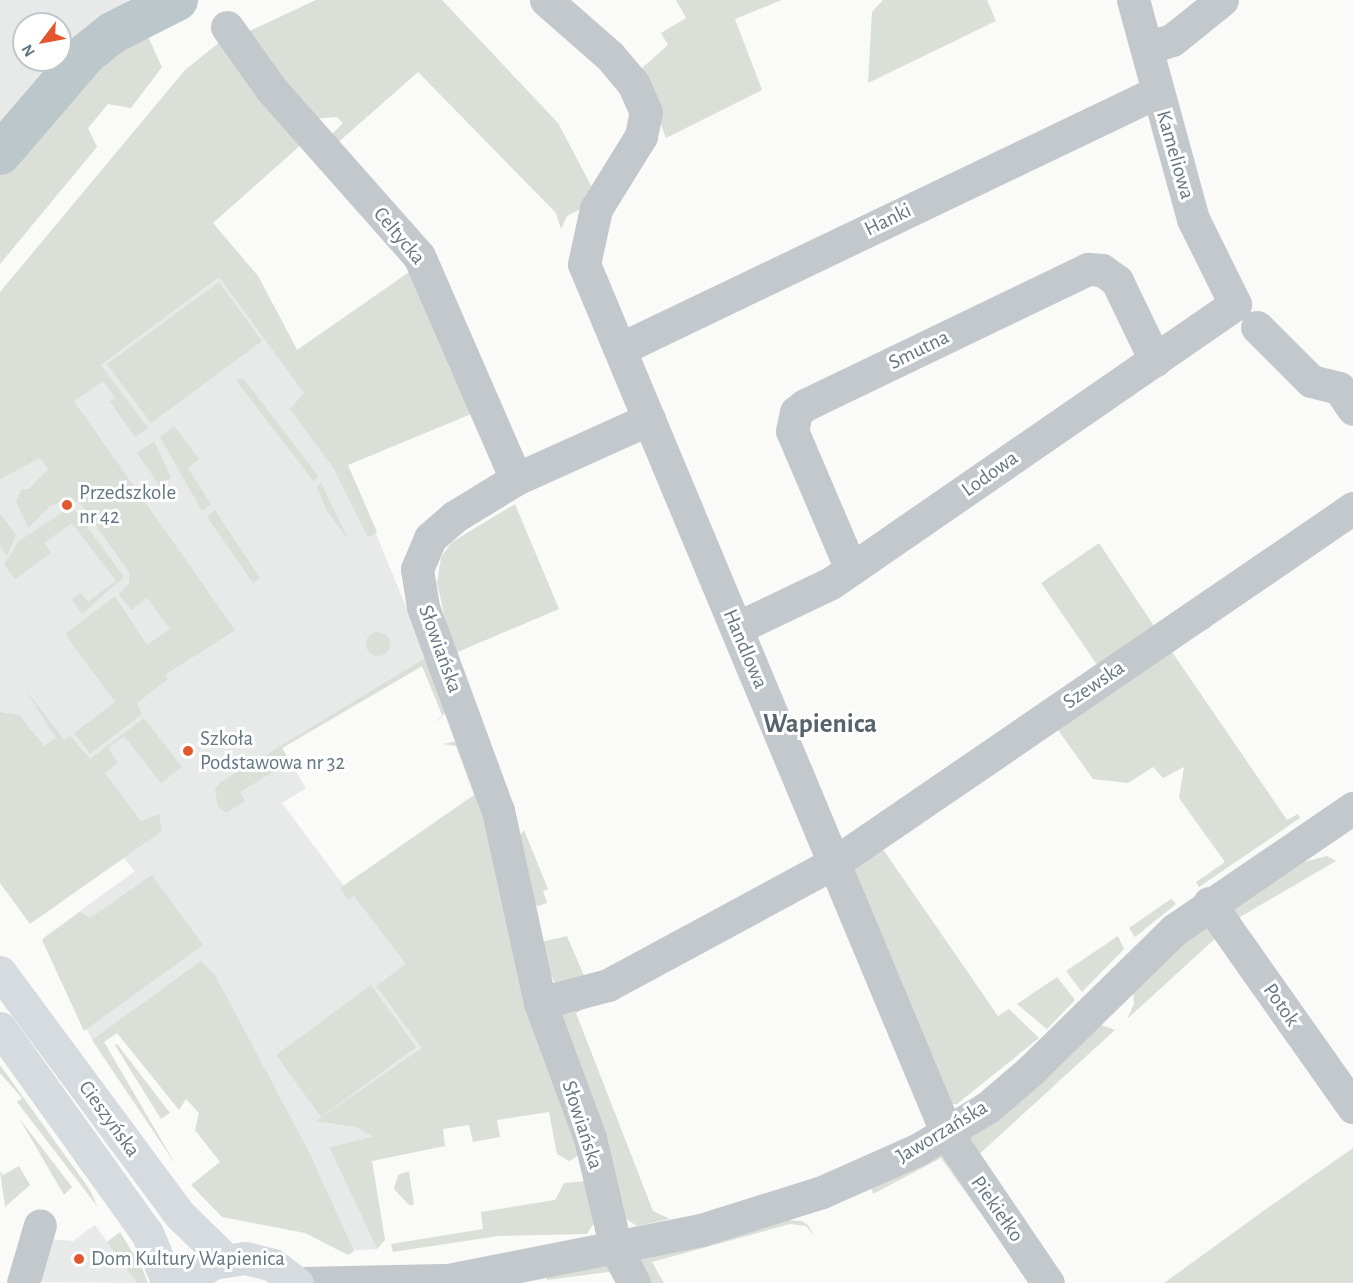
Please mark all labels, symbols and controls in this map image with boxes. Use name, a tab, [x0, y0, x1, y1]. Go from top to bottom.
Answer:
north arrow	[12, 12, 72, 72]
text: N	[19, 42, 38, 59]
street label: Kameliowa	[1150, 108, 1200, 202]
street label: Hanki	[860, 198, 916, 242]
street label: Celtycka	[368, 202, 430, 270]
street label: Smutna	[885, 325, 953, 375]
street label: Lodowa	[957, 446, 1023, 502]
place label: Przedszkole nr 42	[79, 480, 176, 530]
marker: Przedszkole nr 42	[60, 498, 74, 512]
street label: Słowiańska	[412, 602, 468, 696]
street label: Handlowa	[717, 605, 773, 693]
street label: Szewska	[1058, 655, 1130, 715]
district label: Wapienica	[763, 708, 877, 740]
place label: Szkoła Podstawowa nr 32	[200, 726, 345, 776]
marker: Szkoła Podstawowa nr 32	[181, 744, 195, 758]
street label: Potok	[1257, 979, 1305, 1031]
street label: Cieszyńska	[73, 1076, 145, 1162]
street label: Słowiańska	[556, 1078, 608, 1172]
street label: Jaworzańska	[892, 1095, 992, 1169]
street label: Piekiełko	[965, 1171, 1029, 1247]
place label: Dom Kultury Wapienica	[91, 1246, 285, 1272]
marker: Dom Kultury Wapienica	[72, 1252, 86, 1266]

